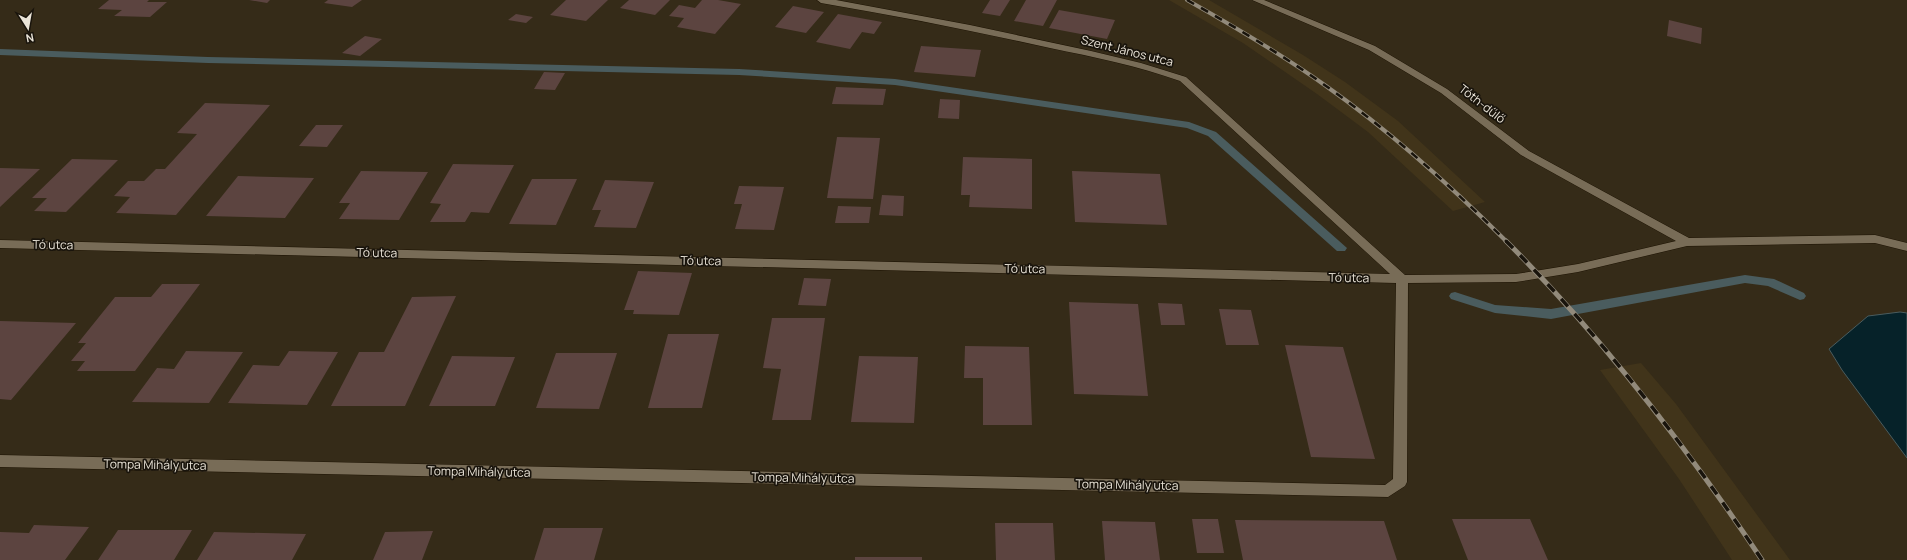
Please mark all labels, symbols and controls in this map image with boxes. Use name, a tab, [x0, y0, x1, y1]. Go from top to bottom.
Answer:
north arrow	[8, 8, 48, 48]
text: N	[25, 30, 35, 46]
street label: Szent János utca	[1079, 31, 1175, 70]
street label: Tóth-dűlő	[1456, 80, 1509, 127]
street label: Tó utca	[33, 236, 73, 253]
street label: Tó utca	[357, 244, 397, 261]
street label: Tó utca	[681, 252, 721, 269]
street label: Tó utca	[1005, 260, 1045, 277]
street label: Tó utca	[1329, 269, 1369, 286]
street label: Tompa Mihály utca	[103, 455, 207, 474]
street label: Tompa Mihály utca	[427, 462, 531, 481]
street label: Tompa Mihály utca	[751, 468, 855, 487]
street label: Tompa Mihály utca	[1075, 475, 1179, 494]

